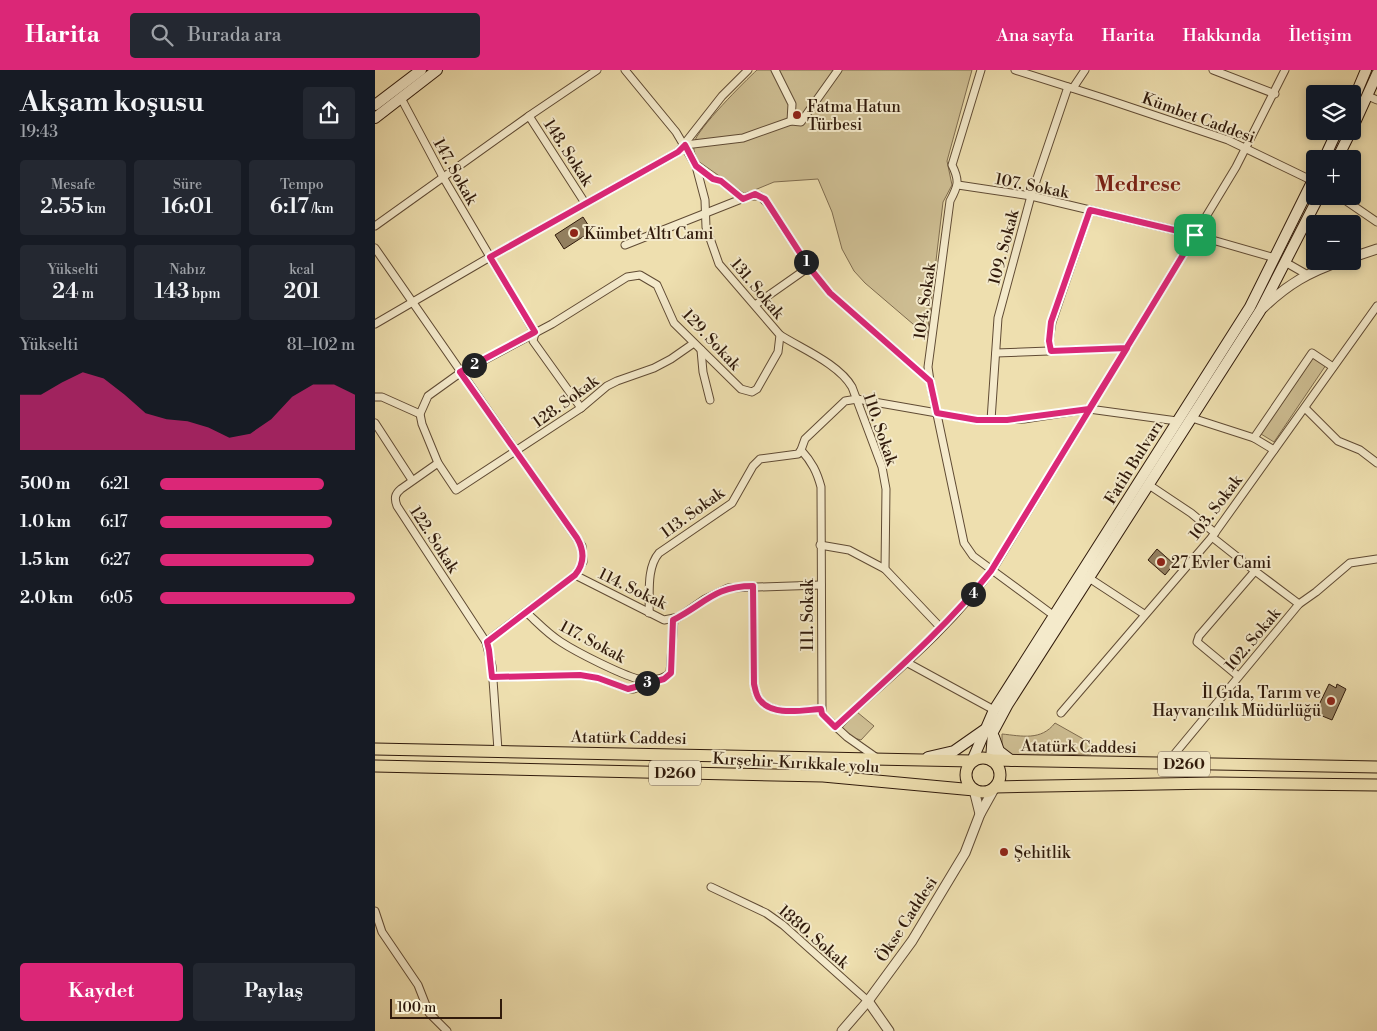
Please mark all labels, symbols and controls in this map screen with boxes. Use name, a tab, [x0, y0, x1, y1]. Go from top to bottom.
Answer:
search box	[130, 13, 480, 58]
text: Harita	[25, 20, 100, 50]
icon: search	[148, 21, 176, 49]
text: Burada ara	[188, 23, 281, 47]
text: Ana sayfa	[996, 24, 1074, 47]
text: Harita	[1102, 24, 1155, 47]
text: Hakkında	[1183, 24, 1261, 47]
text: İletişim	[1289, 24, 1352, 47]
text: Akşam koşusu	[20, 85, 204, 120]
map controls	[1306, 85, 1361, 270]
button: layers	[1306, 85, 1361, 140]
button: share	[303, 87, 355, 139]
street label: Kümbet Caddesi	[1139, 88, 1258, 148]
place label: Fatma Hatun Türbesi	[807, 97, 901, 135]
marker: Fatma Hatun Türbesi	[791, 109, 803, 121]
street label: 148. Sokak	[539, 115, 598, 191]
text: 19:43	[20, 122, 58, 142]
street label: 147. Sokak	[429, 135, 482, 210]
button: +	[1306, 150, 1361, 205]
street label: 107. Sokak	[993, 169, 1072, 203]
district label: Medrese	[1095, 172, 1181, 198]
text: Mesafe	[51, 176, 95, 194]
text: Süre	[173, 176, 202, 194]
text: Tempo	[280, 176, 324, 194]
text: 2.55	[40, 194, 84, 220]
text: 16:01	[162, 194, 213, 220]
text: 6:17	[270, 194, 309, 220]
text: km	[84, 200, 106, 218]
text: /km	[309, 200, 334, 218]
street label: 109. Sokak	[984, 206, 1024, 287]
pin	[1174, 214, 1216, 256]
button: −	[1306, 215, 1361, 270]
icon: arrive	[1181, 221, 1209, 249]
place label: Kümbet Altı Cami	[584, 224, 714, 244]
marker: Kümbet Altı Cami	[568, 227, 580, 239]
pin: 1	[793, 250, 819, 274]
text: 1	[803, 253, 810, 271]
street label: 131. Sokak	[726, 254, 789, 324]
street label: 104. Sokak	[910, 260, 940, 341]
text: Yükselti	[48, 261, 99, 279]
text: Nabız	[169, 261, 206, 279]
text: kcal	[289, 261, 315, 279]
text: 24	[52, 279, 79, 305]
text: 143	[155, 279, 189, 305]
text: 201	[284, 279, 320, 305]
text: m	[79, 285, 94, 303]
text: bpm	[189, 285, 220, 303]
street label: 129. Sokak	[678, 305, 746, 376]
text: Yükselti	[20, 335, 78, 355]
text: 81–102 m	[287, 335, 355, 355]
pin: 2	[461, 352, 487, 378]
text: 2	[470, 356, 479, 374]
street label: 128. Sokak	[529, 370, 604, 432]
street label: 110. Sokak	[858, 391, 902, 469]
street label: Fatih Bulvarı	[1100, 417, 1167, 508]
street label: 103. Sokak	[1185, 470, 1248, 544]
text: 500 m	[20, 474, 70, 494]
text: 6:21	[100, 474, 130, 494]
street label: 113. Sokak	[657, 482, 730, 543]
street label: 122. Sokak	[405, 502, 464, 578]
text: 1.0 km	[20, 512, 71, 532]
text: 6:17	[100, 512, 127, 532]
text: 1.5 km	[20, 550, 69, 570]
text: 6:27	[100, 550, 130, 570]
place label: 27 Evler Cami	[1171, 553, 1271, 573]
marker: 27 Evler Cami	[1155, 556, 1167, 568]
street label: 114. Sokak	[595, 564, 671, 615]
street label: 111. Sokak	[798, 577, 818, 651]
pin: 4	[961, 582, 985, 606]
text: 4	[969, 585, 978, 603]
text: 2.0 km	[20, 588, 73, 608]
text: 6:05	[100, 588, 133, 608]
street label: 102. Sokak	[1221, 603, 1286, 675]
street label: 117. Sokak	[556, 616, 630, 668]
pin: 3	[635, 670, 659, 696]
text: 3	[643, 674, 652, 692]
place label: İl Gıda, Tarım ve Hayvancılık Müdürlüğü	[1152, 681, 1321, 721]
marker: İl Gıda, Tarım ve Hayvancılık Müdürlüğü	[1325, 695, 1337, 707]
street label: Atatürk Caddesi	[570, 727, 687, 749]
street label: Atatürk Caddesi	[1020, 736, 1137, 758]
street label: Kırşehir-Kırıkkale yolu	[712, 749, 880, 777]
road number: D260	[1158, 752, 1210, 776]
road number: D260	[649, 760, 701, 786]
place label: Şehitlik	[1014, 843, 1072, 863]
marker: Şehitlik	[998, 846, 1010, 858]
street label: Ökse Caddesi	[870, 872, 942, 966]
street label: 1880. Sokak	[774, 901, 854, 974]
button: Kaydet	[20, 963, 183, 1021]
button: Paylaş	[193, 963, 355, 1021]
scale bar	[390, 996, 503, 1019]
text: 100 m	[397, 999, 436, 1017]

